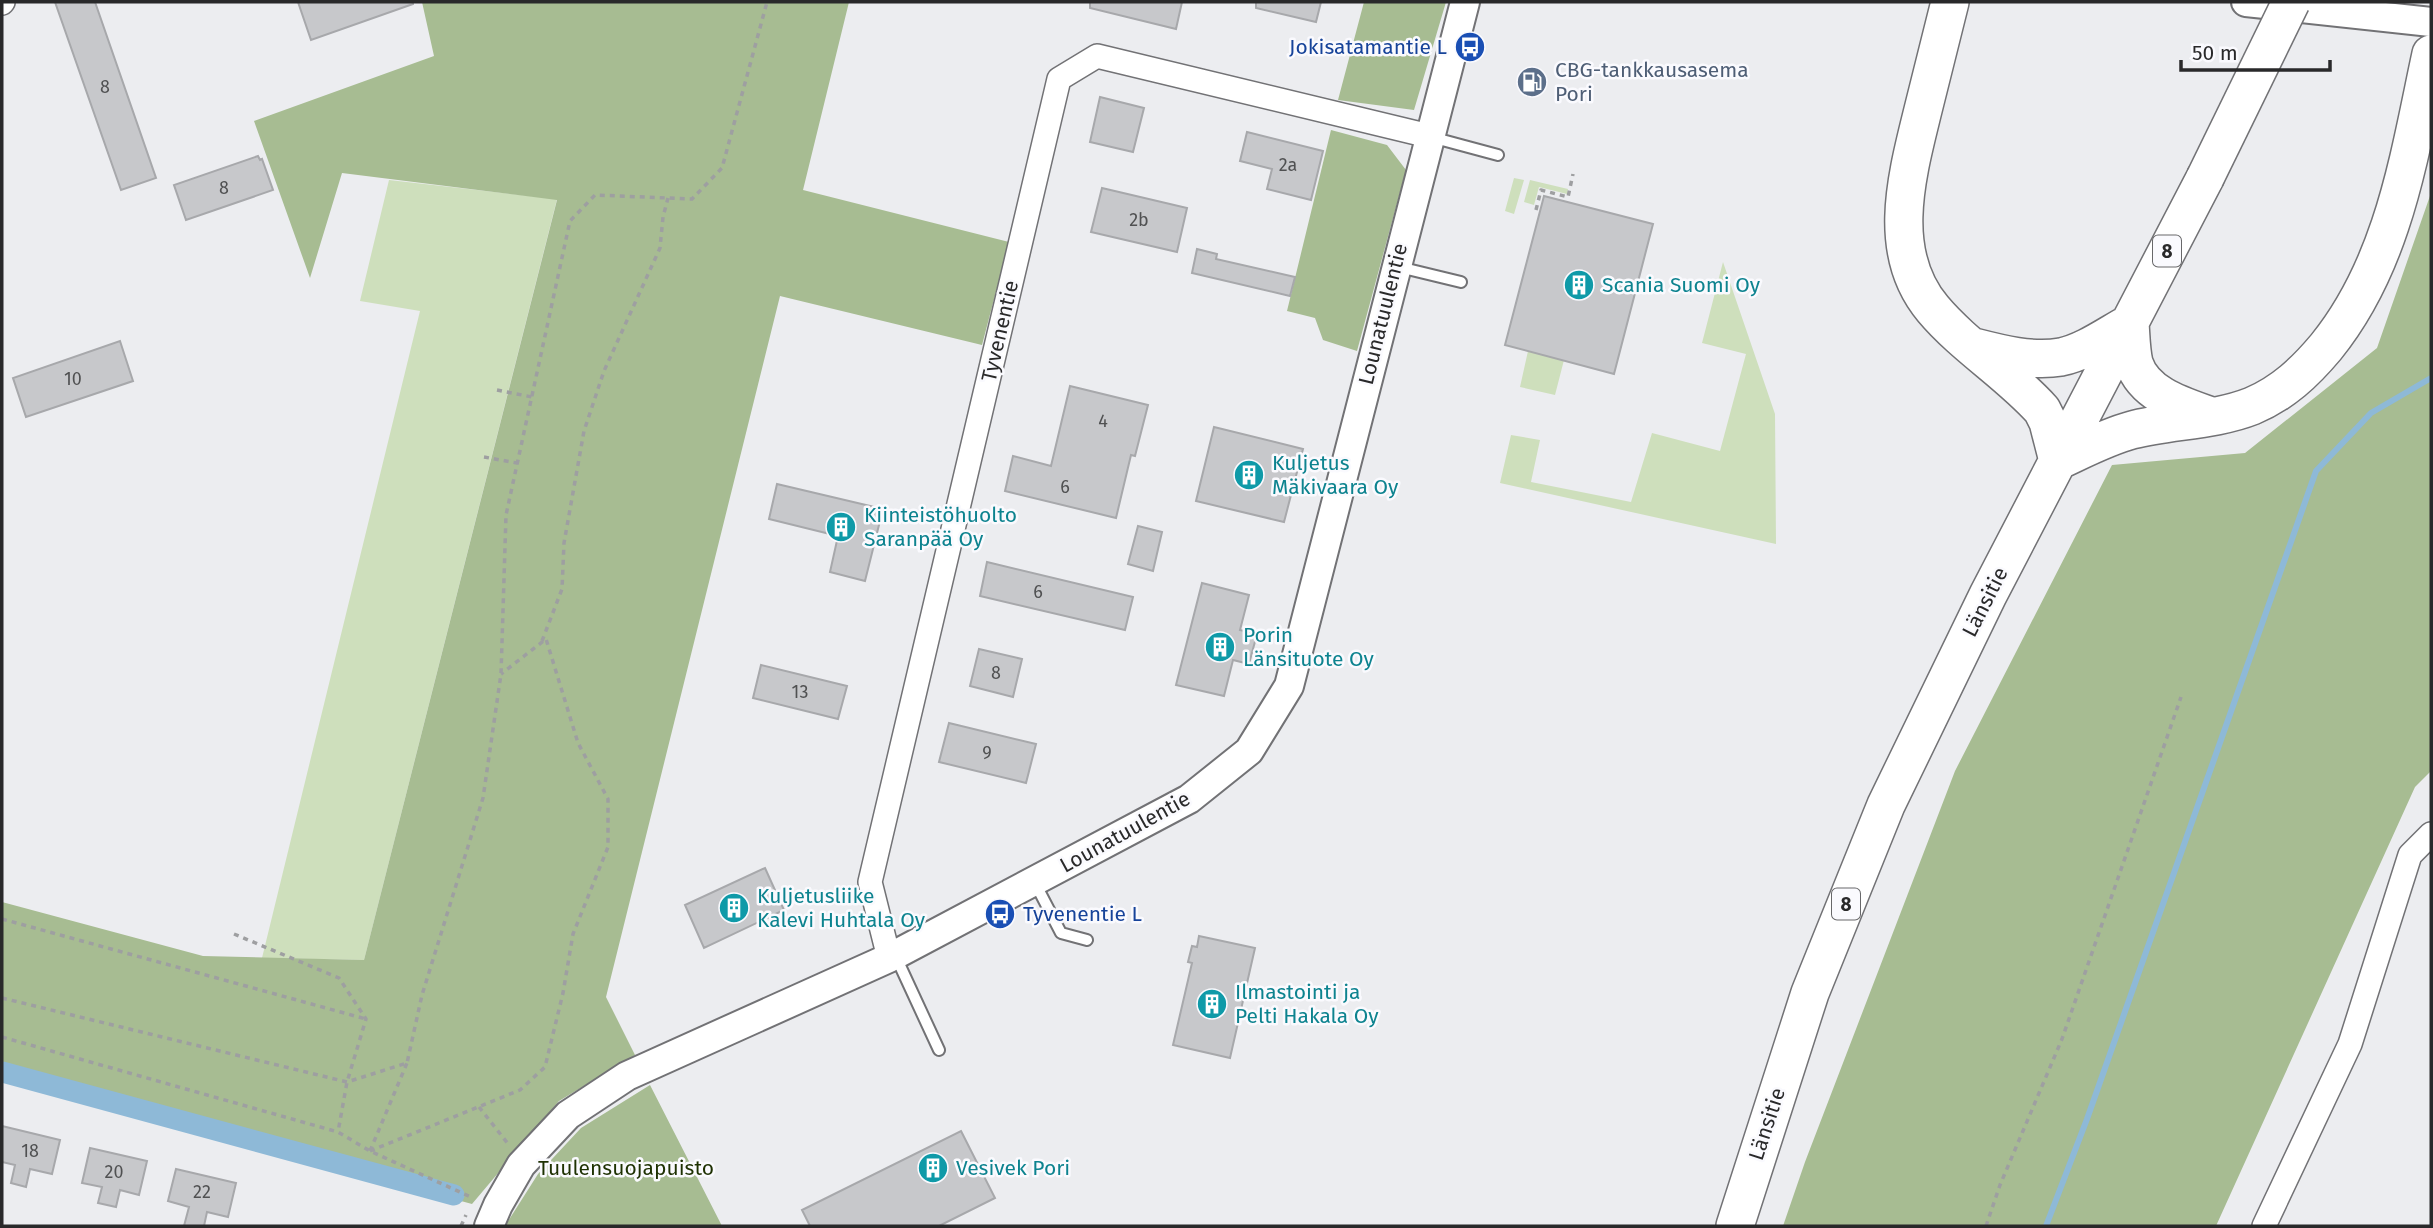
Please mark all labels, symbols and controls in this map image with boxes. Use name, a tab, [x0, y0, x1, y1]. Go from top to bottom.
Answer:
scale bar	[2181, 28, 2330, 72]
bus stop icon: Jokisatamantie L	[1453, 30, 1487, 64]
place label: Jokisatamantie L	[1289, 34, 1448, 60]
text: 50 m	[2192, 40, 2238, 66]
place label: CBG-tankkausasema Pori	[1555, 57, 1749, 107]
fuel station icon: CBG-tankkausasema Pori	[1515, 65, 1549, 99]
house number: 8	[100, 76, 110, 98]
house number: 2a	[1279, 154, 1297, 176]
house number: 8	[219, 177, 229, 199]
house number: 2b	[1129, 209, 1149, 231]
road number: 8	[2153, 235, 2181, 266]
street label: Lounatuulentie	[1353, 241, 1413, 387]
building icon: Scania Suomi Oy	[1562, 268, 1596, 302]
place label: Scania Suomi Oy	[1602, 272, 1761, 298]
street label: Tyvenentie	[976, 278, 1024, 384]
house number: 10	[64, 368, 82, 390]
house number: 4	[1098, 410, 1108, 432]
place label: Kuljetus Mäkivaara Oy	[1272, 450, 1399, 500]
building icon: Kuljetus Mäkivaara Oy	[1232, 458, 1266, 492]
house number: 6	[1060, 476, 1070, 498]
place label: Kiinteistöhuolto Saranpää Oy	[864, 502, 1017, 552]
building icon: Kiinteistöhuolto Saranpää Oy	[824, 510, 858, 544]
street label: Länsitie	[1956, 563, 2014, 641]
house number: 6	[1033, 581, 1043, 603]
place label: Porin Länsituote Oy	[1243, 622, 1375, 672]
building icon: Porin Länsituote Oy	[1203, 630, 1237, 664]
house number: 8	[991, 662, 1001, 684]
house number: 13	[792, 681, 808, 703]
house number: 9	[982, 742, 992, 764]
street label: Lounatuulentie	[1055, 786, 1195, 878]
place label: Kuljetusliike Kalevi Huhtala Oy	[757, 883, 926, 933]
road number: 8	[1832, 888, 1860, 920]
building icon: Kuljetusliike Kalevi Huhtala Oy	[717, 891, 751, 925]
bus stop icon: Tyvenentie L	[983, 897, 1017, 931]
place label: Tyvenentie L	[1023, 901, 1143, 927]
place label: Ilmastointi ja Pelti Hakala Oy	[1235, 979, 1379, 1029]
building icon: Ilmastointi ja Pelti Hakala Oy	[1195, 987, 1229, 1021]
street label: Länsitie	[1743, 1084, 1791, 1164]
house number: 18	[21, 1140, 39, 1162]
building icon: Vesivek Pori	[916, 1151, 950, 1185]
park label: Tuulensuojapuisto	[538, 1155, 714, 1181]
place label: Vesivek Pori	[956, 1155, 1070, 1181]
house number: 20	[105, 1161, 123, 1183]
house number: 22	[193, 1181, 211, 1203]

